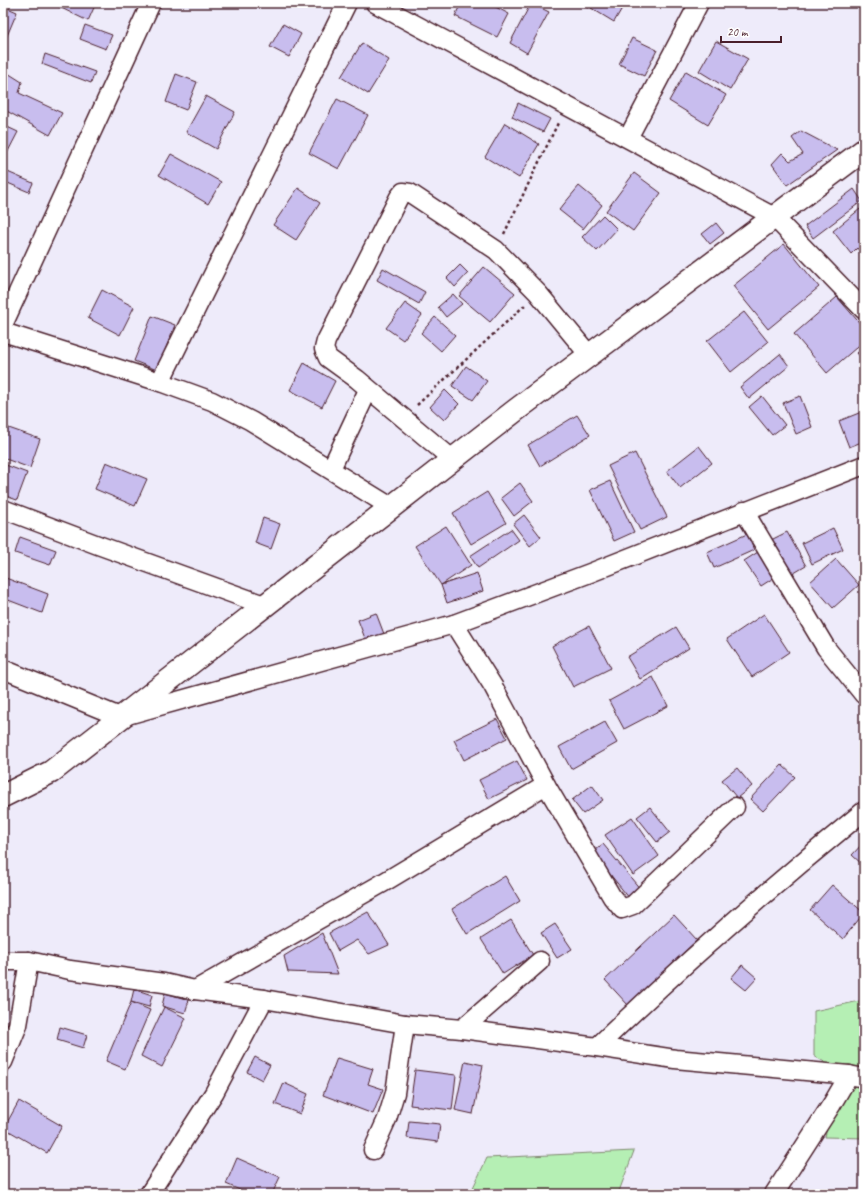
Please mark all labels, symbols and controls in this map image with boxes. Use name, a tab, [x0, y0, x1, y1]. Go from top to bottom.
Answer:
scale bar	[721, 18, 781, 44]
text: 20 m	[727, 24, 749, 40]

